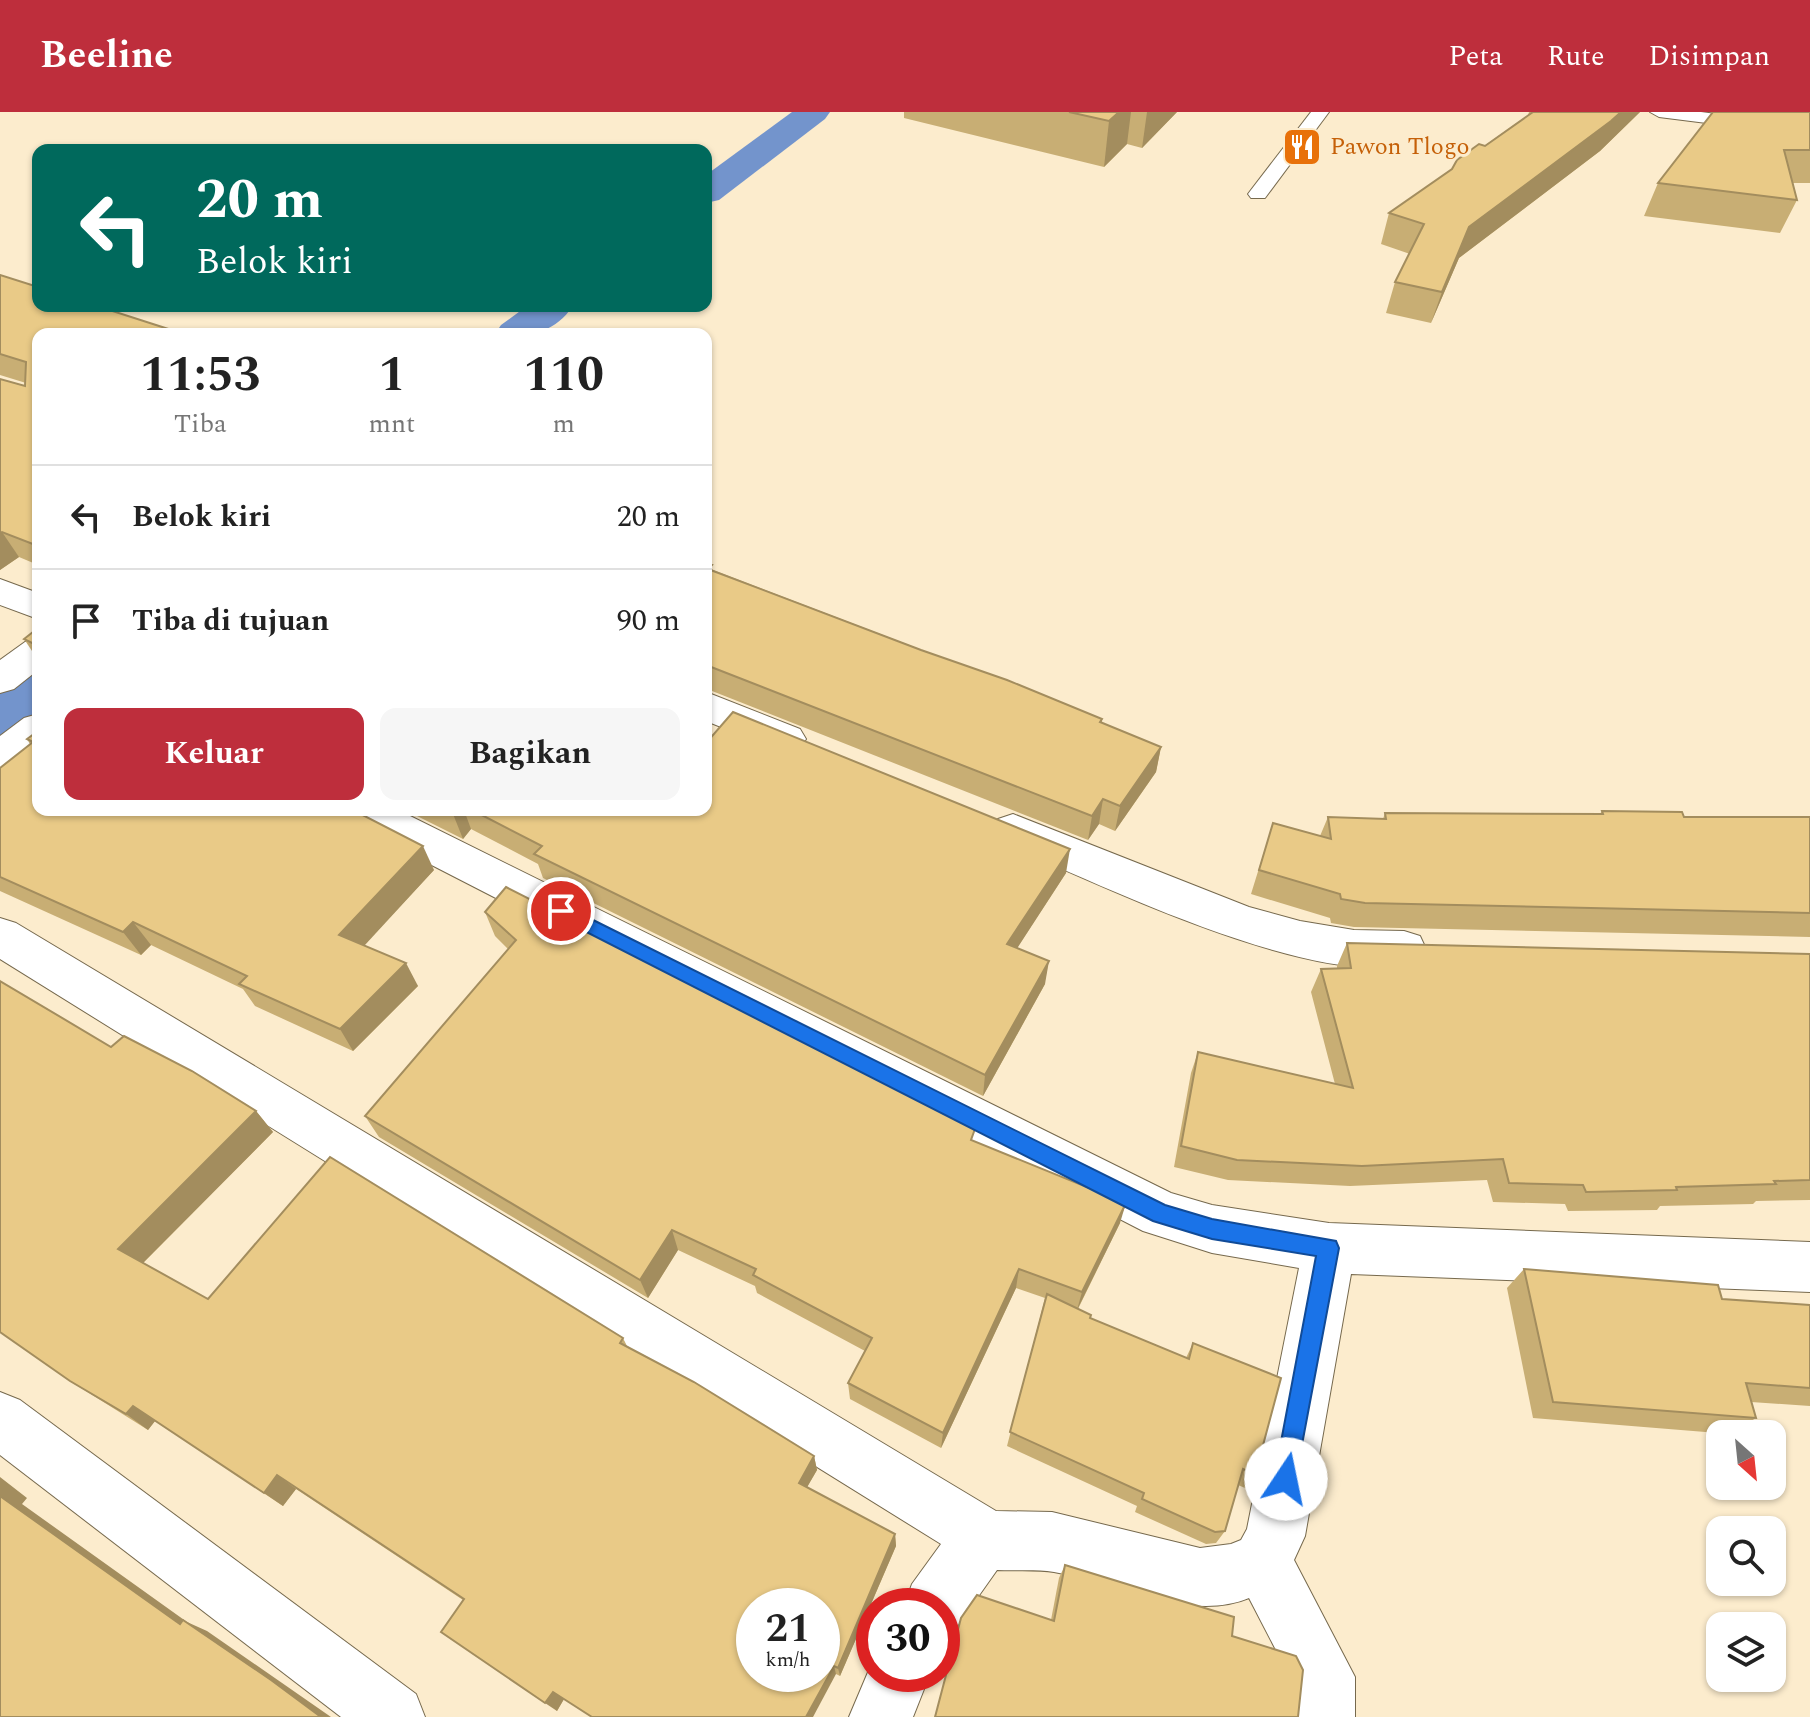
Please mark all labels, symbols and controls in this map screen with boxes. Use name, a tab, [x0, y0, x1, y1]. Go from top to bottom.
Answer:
text: Beeline	[40, 27, 173, 85]
text: Peta	[1448, 35, 1503, 78]
text: Rute	[1547, 35, 1605, 78]
text: Disimpan	[1649, 35, 1770, 78]
restaurant icon: Pawon Tlogo	[1281, 126, 1323, 168]
place label: Pawon Tlogo	[1330, 129, 1470, 165]
text: 20 m	[196, 158, 323, 243]
icon: left	[64, 176, 168, 280]
text: Belok kiri	[196, 235, 353, 290]
text: 11:53	[140, 339, 261, 412]
text: 1	[378, 339, 405, 412]
text: 110	[523, 339, 604, 412]
text: Tiba	[174, 404, 227, 444]
text: mnt	[369, 404, 415, 444]
text: m	[552, 404, 575, 444]
text: Belok kiri	[132, 494, 271, 540]
text: 20 m	[617, 494, 680, 540]
icon: left	[64, 495, 108, 539]
text: Tiba di tujuan	[132, 598, 329, 644]
text: 90 m	[617, 598, 680, 644]
icon: arrive	[64, 599, 108, 643]
button: Keluar	[64, 708, 364, 800]
button: Bagikan	[380, 708, 680, 800]
pin	[527, 877, 595, 945]
icon: arrive	[539, 889, 583, 933]
north arrow	[1706, 1420, 1786, 1500]
map controls	[1706, 1420, 1786, 1692]
position arrow	[1244, 1437, 1328, 1521]
button: search	[1706, 1516, 1786, 1596]
speed limit sign: 30	[856, 1588, 960, 1692]
text: 21	[766, 1599, 810, 1660]
button: layers	[1706, 1612, 1786, 1692]
text: km/h	[766, 1645, 811, 1675]

